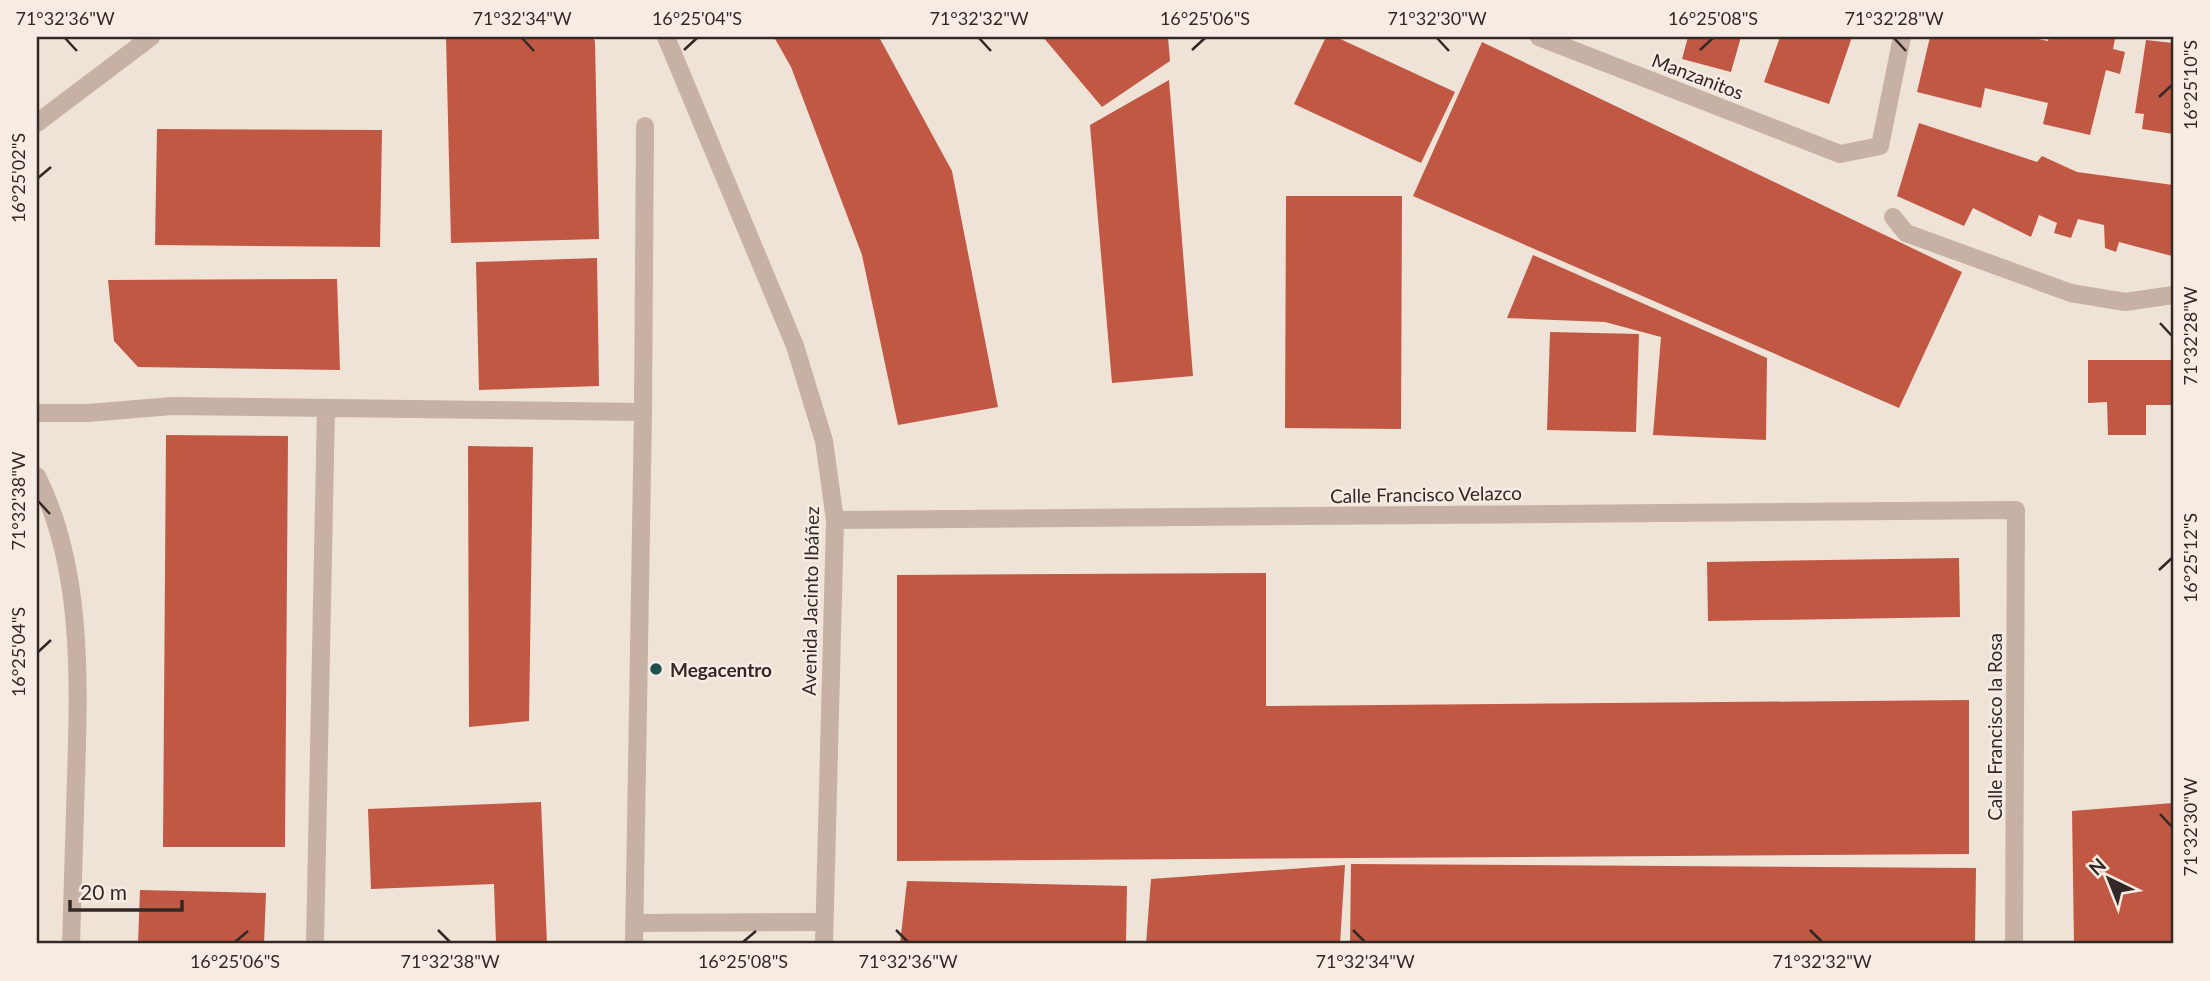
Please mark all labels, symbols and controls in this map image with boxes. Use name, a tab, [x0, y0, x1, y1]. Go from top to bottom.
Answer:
text: 71°32'36"W	[15, 7, 115, 29]
text: 71°32'34"W	[472, 7, 572, 29]
text: 16°25'04"S	[652, 7, 742, 29]
text: 71°32'32"W	[929, 7, 1029, 29]
text: 16°25'06"S	[1160, 7, 1250, 29]
text: 71°32'30"W	[1387, 7, 1487, 29]
text: 16°25'08"S	[1668, 7, 1758, 29]
text: 71°32'28"W	[1844, 7, 1944, 29]
text: 16°25'10"S	[2179, 40, 2201, 130]
street label: Manzanitos	[1649, 48, 1747, 104]
text: 16°25'02"S	[7, 133, 29, 223]
text: 71°32'28"W	[2179, 286, 2201, 386]
text: 71°32'38"W	[7, 451, 29, 551]
street label: Calle Francisco Velazco	[1330, 481, 1522, 507]
street label: Avenida Jacinto Ibáñez	[797, 506, 823, 696]
text: 16°25'12"S	[2179, 513, 2201, 603]
text: 16°25'04"S	[7, 607, 29, 697]
street label: Calle Francisco la Rosa	[1983, 633, 2006, 821]
place label: Megacentro	[670, 658, 772, 681]
marker: Megacentro	[648, 661, 664, 677]
text: 71°32'30"W	[2179, 777, 2201, 877]
north arrow	[2074, 844, 2144, 914]
text: N	[2084, 853, 2110, 880]
scale bar	[70, 869, 182, 913]
text: 20 m	[80, 879, 127, 904]
text: 16°25'06"S	[190, 950, 280, 972]
text: 71°32'38"W	[400, 950, 500, 972]
text: 16°25'08"S	[698, 950, 788, 972]
text: 71°32'36"W	[858, 950, 958, 972]
text: 71°32'34"W	[1315, 950, 1415, 972]
text: 71°32'32"W	[1772, 950, 1872, 972]

